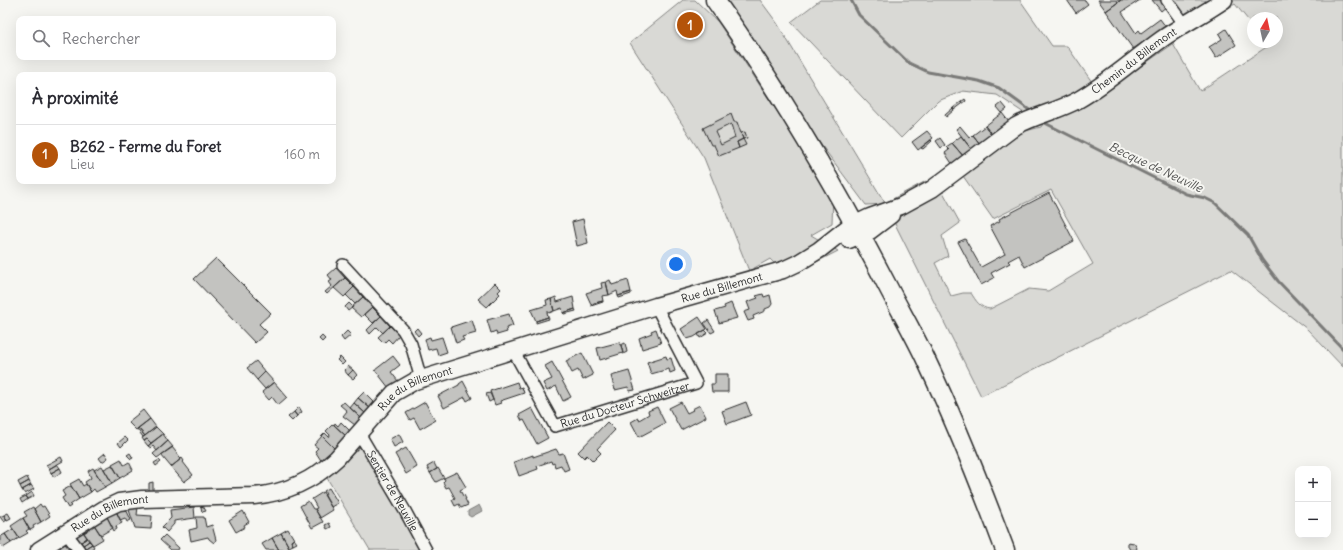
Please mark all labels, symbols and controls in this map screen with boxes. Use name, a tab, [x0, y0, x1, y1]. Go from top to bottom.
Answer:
pin: 1	[677, 10, 703, 40]
north arrow	[1247, 12, 1283, 48]
search box	[16, 16, 336, 60]
street label: Chemin du Billemont	[1089, 24, 1179, 97]
icon: search	[30, 27, 52, 49]
text: Rechercher	[62, 29, 140, 48]
text: À proximité	[32, 87, 118, 109]
text: B262 - Ferme du Foret	[70, 137, 221, 156]
water label: Becque de Neuville	[1107, 139, 1207, 196]
text: 1	[42, 146, 48, 163]
text: 160 m	[284, 146, 320, 163]
text: Lieu	[70, 156, 95, 173]
your location	[666, 254, 686, 274]
street label: Rue du Billemont	[679, 269, 764, 306]
street label: Rue du Billemont	[375, 363, 454, 413]
street label: Rue du Docteur Schweitzer	[559, 378, 692, 431]
street label: Sentier de Neuville	[364, 448, 422, 534]
map controls	[1295, 466, 1331, 538]
button: +	[1295, 466, 1331, 502]
street label: Rue du Billemont	[68, 492, 149, 535]
button: −	[1295, 502, 1331, 538]

